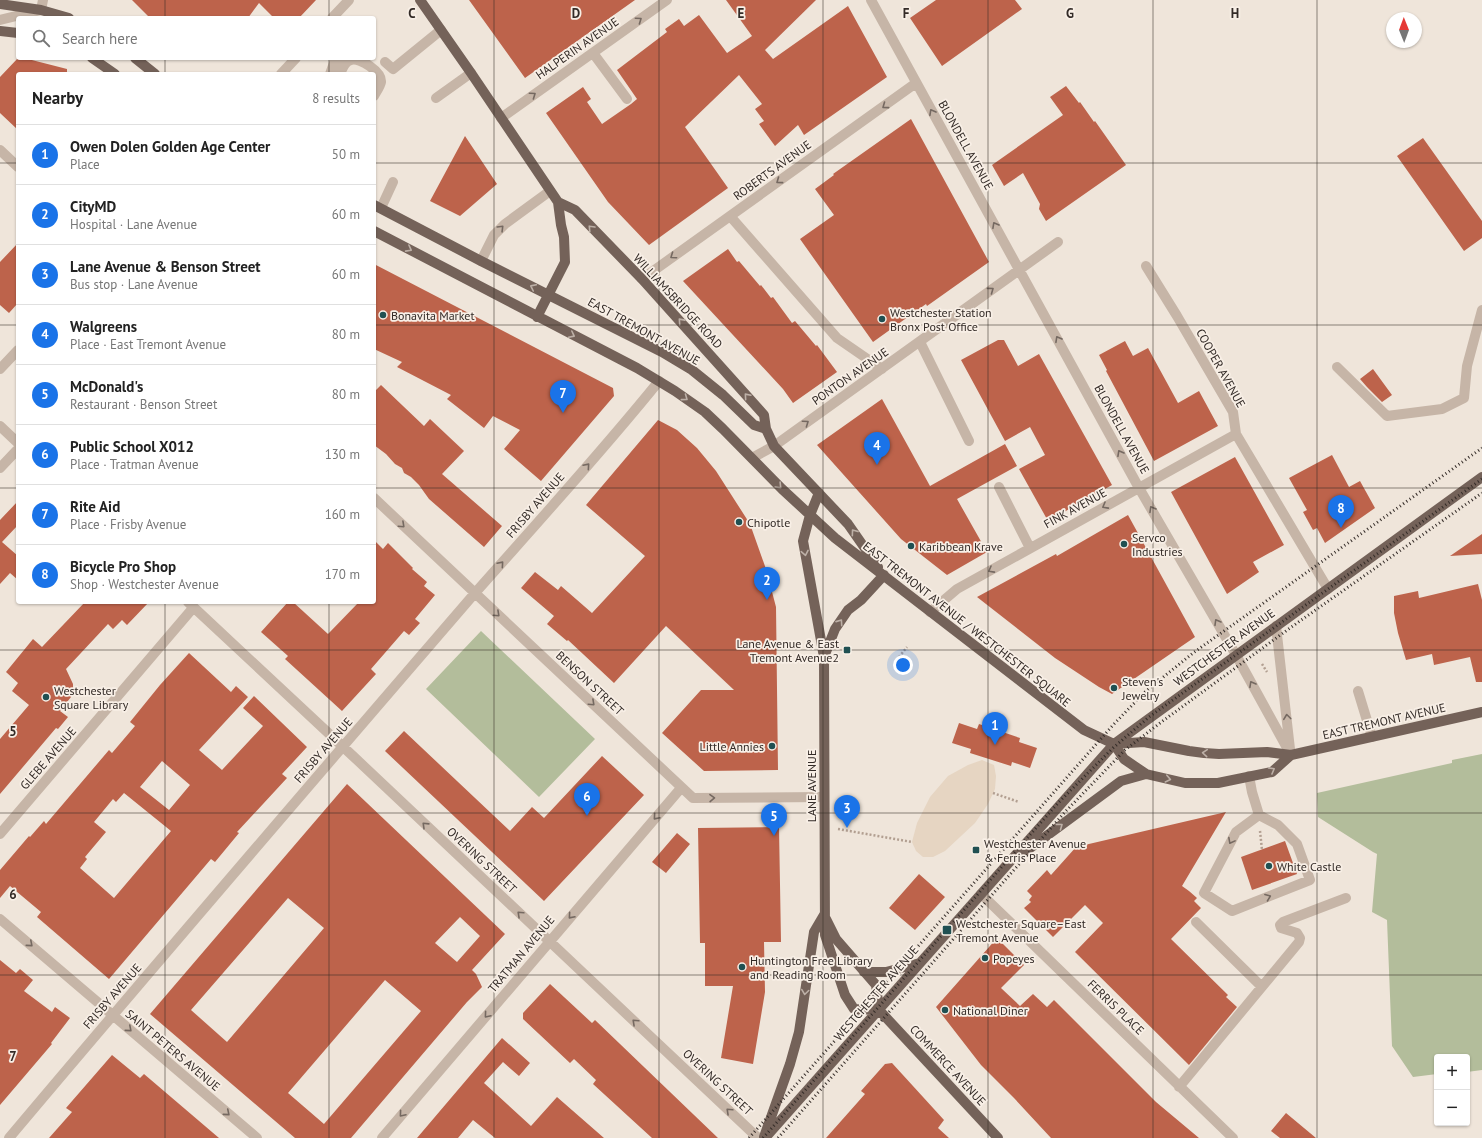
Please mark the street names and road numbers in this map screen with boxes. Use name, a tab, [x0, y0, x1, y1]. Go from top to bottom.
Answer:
street label: HALPERIN AVENUE	[533, 14, 621, 82]
street label: BLONDELL AVENUE	[935, 98, 997, 192]
street label: ROBERTS AVENUE	[730, 137, 814, 203]
street label: WILLIAMSBRIDGE ROAD	[630, 251, 726, 352]
street label: EAST TREMONT AVENUE	[585, 294, 703, 368]
street label: COOPER AVENUE	[1193, 326, 1249, 410]
street label: PONTON AVENUE	[809, 344, 891, 408]
street label: BLONDELL AVENUE	[1091, 382, 1153, 476]
street label: FRISBY AVENUE	[503, 469, 567, 541]
street label: FINK AVENUE	[1041, 485, 1109, 531]
street label: EAST TREMONT AVENUE / WESTCHESTER SQUARE	[860, 538, 1074, 710]
street label: WESTCHESTER AVENUE	[1170, 605, 1278, 689]
street label: BENSON STREET	[553, 648, 627, 718]
street label: EAST TREMONT AVENUE	[1321, 700, 1447, 742]
street label: FRISBY AVENUE	[291, 714, 355, 786]
street label: GLEBE AVENUE	[17, 724, 79, 792]
street label: LANE AVENUE	[804, 750, 819, 822]
street label: OVERING STREET	[444, 824, 520, 896]
street label: TRATMAN AVENUE	[484, 912, 558, 996]
street label: WESTCHESTER AVENUE	[830, 942, 922, 1044]
street label: FRISBY AVENUE	[80, 960, 144, 1032]
street label: FERRIS PLACE	[1085, 976, 1147, 1038]
street label: SAINT PETERS AVENUE	[123, 1006, 223, 1094]
street label: COMMERCE AVENUE	[907, 1022, 989, 1108]
street label: OVERING STREET	[680, 1046, 756, 1118]

